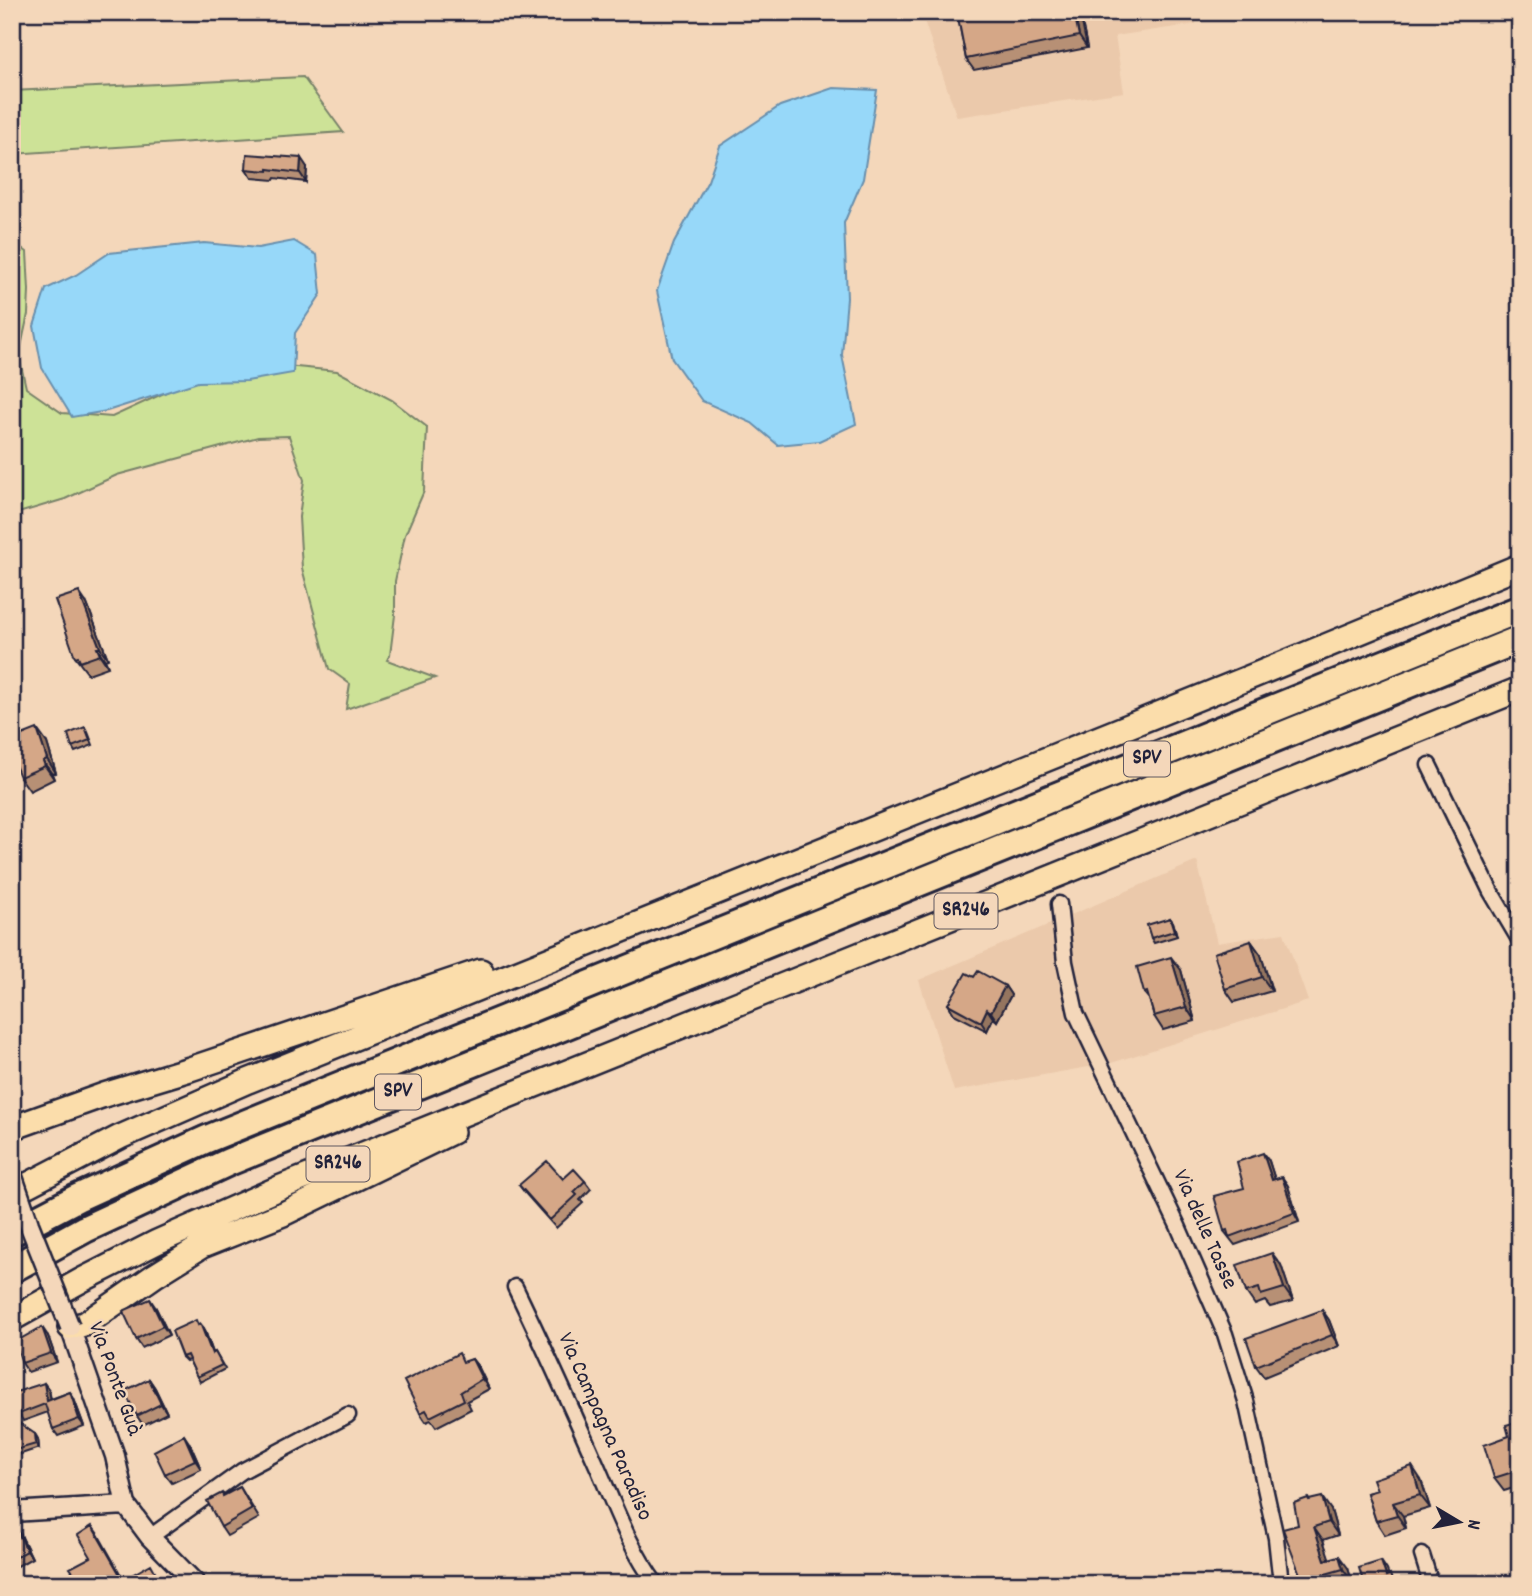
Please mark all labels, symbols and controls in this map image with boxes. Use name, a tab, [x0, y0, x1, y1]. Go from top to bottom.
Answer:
road number: SPV	[1124, 742, 1170, 776]
road number: SR246	[934, 894, 998, 928]
road number: SPV	[375, 1074, 421, 1110]
road number: SR246	[306, 1146, 370, 1182]
street label: Via delle Tasse	[1163, 1165, 1245, 1295]
street label: Via Ponte Guà	[78, 1317, 150, 1441]
street label: Via Campagna Paradiso	[548, 1328, 660, 1526]
north arrow	[1424, 1488, 1494, 1558]
text: N	[1458, 1517, 1486, 1531]

